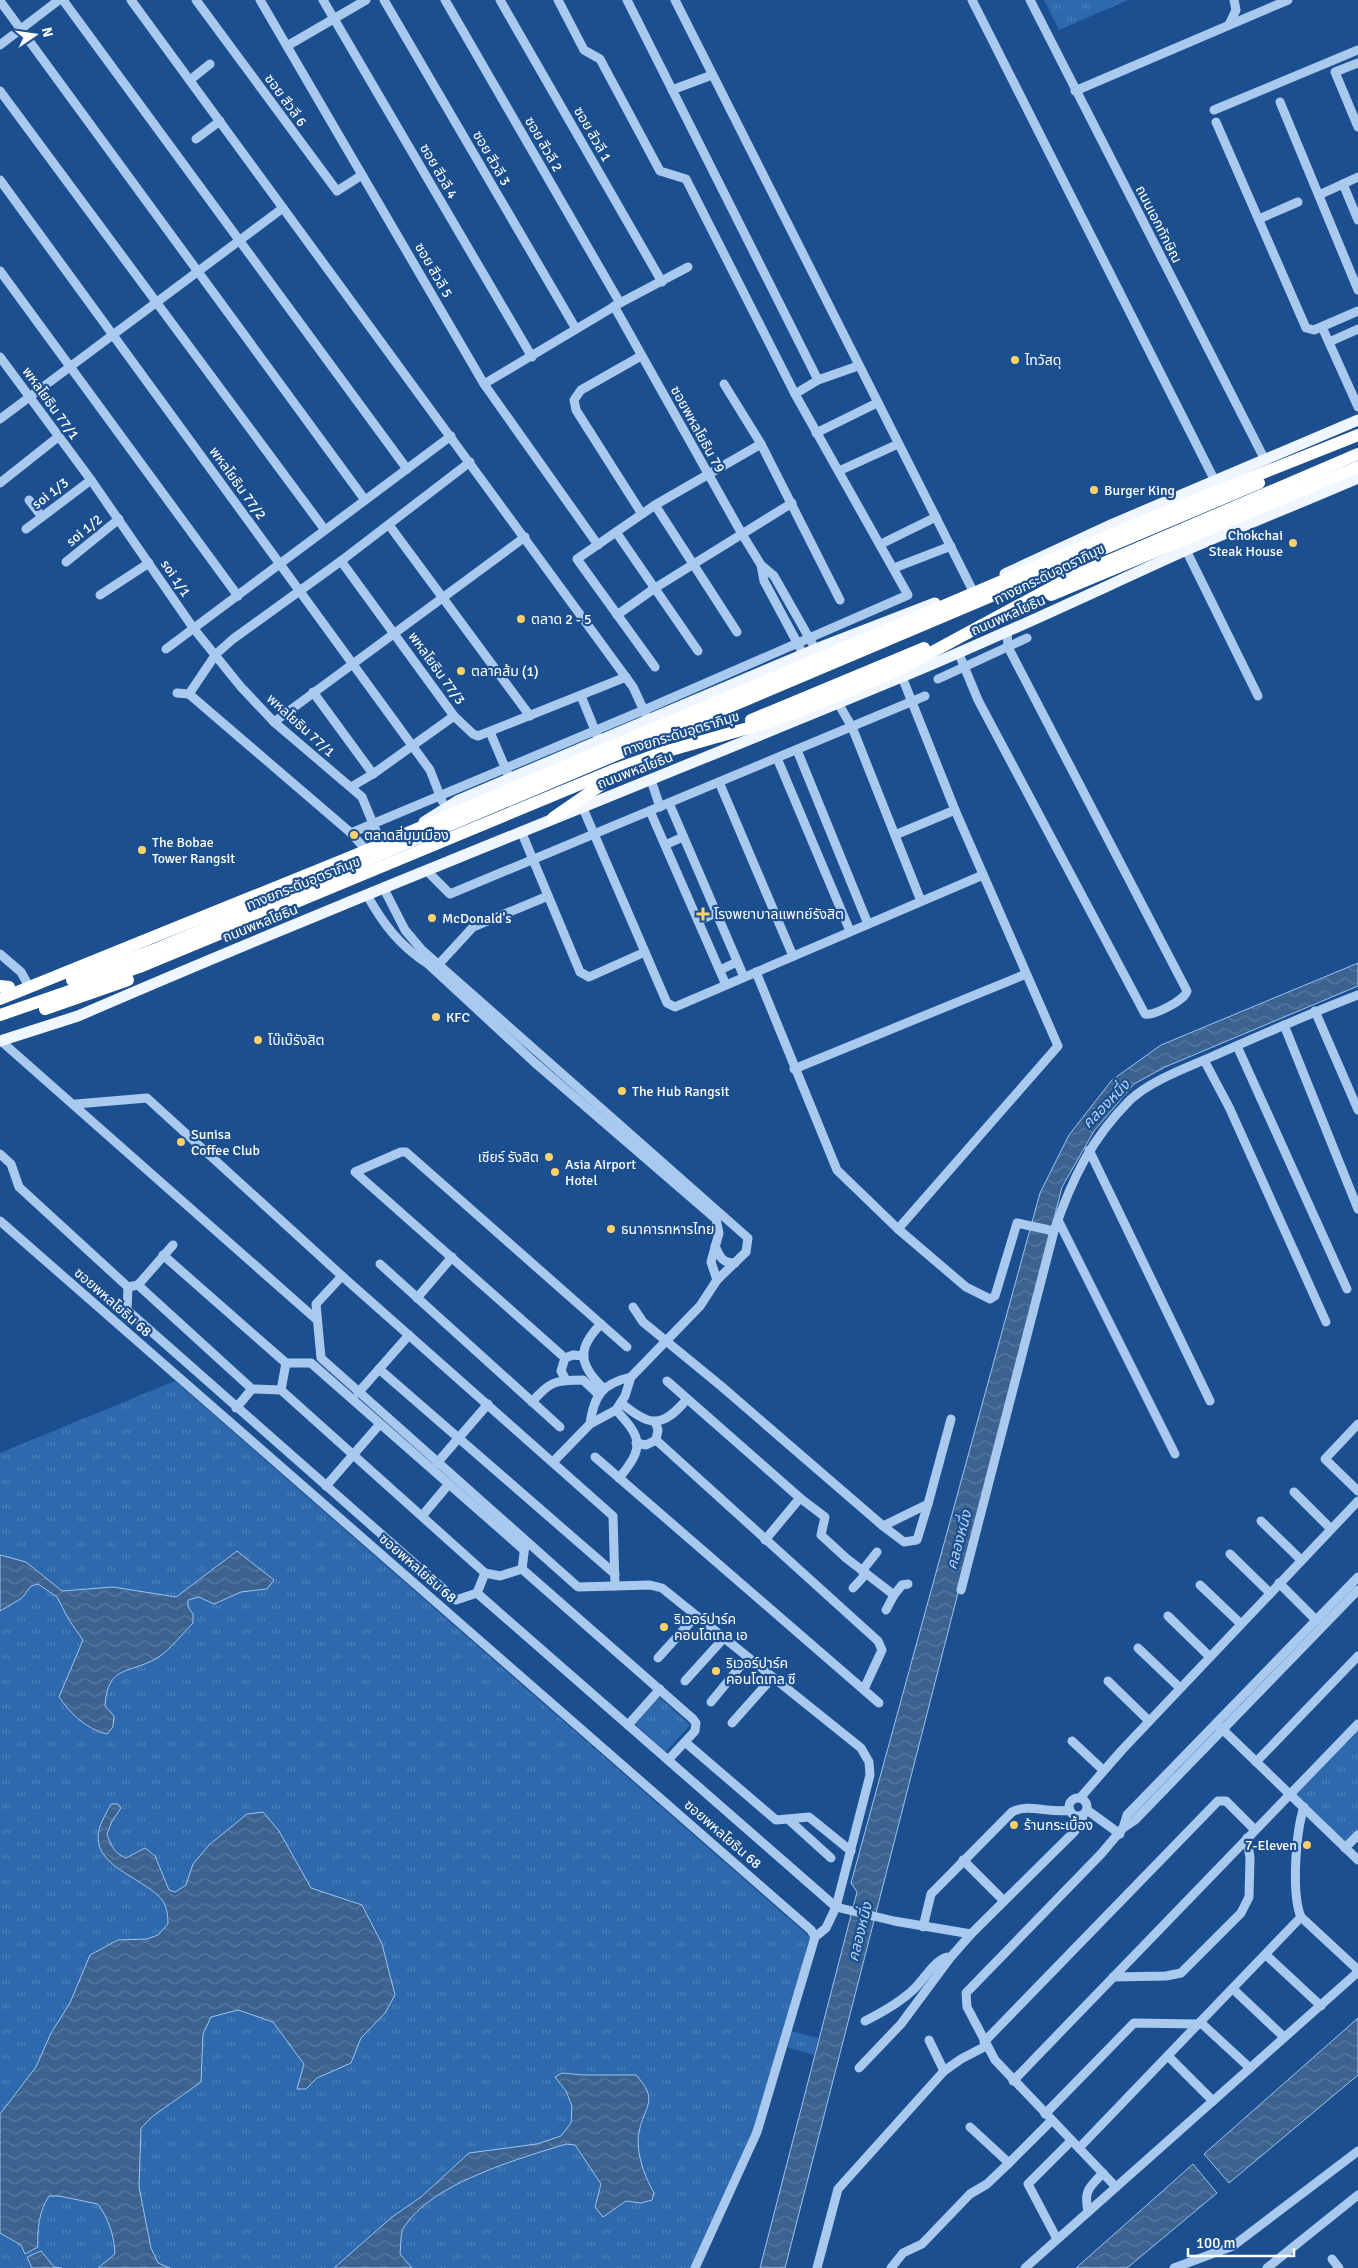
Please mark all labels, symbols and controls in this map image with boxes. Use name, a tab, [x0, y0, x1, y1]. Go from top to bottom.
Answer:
north arrow	[10, 10, 60, 60]
text: N	[38, 26, 57, 39]
street label: ซอย สีวลี 6	[261, 71, 310, 130]
street label: ซอย สีวลี 1	[570, 104, 615, 165]
street label: ซอย สีวลี 2	[521, 114, 566, 175]
street label: ซอย สีวลี 3	[469, 128, 514, 189]
street label: ซอย สีวลี 4	[416, 141, 461, 202]
street label: ถนนเอกทักษิณ	[1132, 183, 1185, 266]
street label: ซอย สีวลี 5	[411, 240, 456, 301]
place label: ไทวัสดุ	[1024, 352, 1061, 369]
marker: ไทวัสดุ	[1009, 354, 1021, 366]
street label: พหลโยธิน 77/1	[18, 363, 83, 443]
street label: ซอยพหลโยธิน 79	[667, 383, 728, 476]
street label: พหลโยธิน 77/2	[205, 443, 270, 523]
street label: soi 1/3	[29, 474, 72, 513]
place label: Burger King	[1104, 482, 1175, 499]
marker: Burger King	[1088, 484, 1100, 496]
street label: soi 1/2	[63, 511, 106, 550]
place label: Chokchai Steak House	[1209, 527, 1283, 560]
marker: Chokchai Steak House	[1287, 537, 1299, 549]
street label: ทางยกระดับอุตราภิมุข	[991, 540, 1107, 609]
street label: soi 1/1	[157, 556, 194, 600]
street label: ถนนพหลโยธิน	[968, 591, 1048, 639]
place label: ตลาด 2 - 5	[531, 611, 591, 628]
marker: ตลาด 2 - 5	[515, 613, 527, 625]
street label: พหลโยธิน 77/3	[404, 628, 469, 708]
place label: ตลาคส้ม (1)	[471, 663, 539, 680]
marker: ตลาคส้ม (1)	[455, 665, 467, 677]
street label: พหลโยธิน 77/1	[263, 690, 338, 760]
street label: ทางยกระดับอุตราภิมุข	[621, 708, 742, 759]
street label: ถนนพหลโยธิน	[595, 748, 676, 793]
place label: ตลาดสี่มุมเมือง	[364, 825, 449, 844]
marker: ตลาดสี่มุมเมือง	[348, 829, 360, 841]
place label: The Bobae Tower Rangsit	[152, 834, 235, 867]
marker: The Bobae Tower Rangsit	[136, 844, 148, 856]
street label: ทางยกระดับอุตราภิมุข	[244, 853, 363, 914]
street label: ถนนพหลโยธิน	[220, 901, 300, 946]
place label: โรงพยาบาลแพทย์รังสิต	[714, 906, 844, 923]
marker: โรงพยาบาลแพทย์รังสิต	[696, 907, 710, 921]
place label: McDonald's	[442, 910, 511, 927]
marker: McDonald's	[426, 912, 438, 924]
place label: KFC	[446, 1009, 470, 1026]
marker: KFC	[430, 1011, 442, 1023]
place label: โบ๊เบ๊รังสิต	[268, 1032, 324, 1049]
marker: โบ๊เบ๊รังสิต	[252, 1034, 264, 1046]
water label: คลองหนึ่ง	[1077, 1074, 1134, 1132]
place label: The Hub Rangsit	[632, 1083, 729, 1100]
marker: The Hub Rangsit	[616, 1085, 628, 1097]
place label: Sunisa Coffee Club	[191, 1126, 260, 1159]
marker: Sunisa Coffee Club	[175, 1136, 187, 1148]
place label: เซียร์ รังสิต	[478, 1149, 539, 1166]
marker: เซียร์ รังสิต	[543, 1151, 555, 1163]
place label: Asia Airport Hotel	[565, 1156, 636, 1189]
marker: Asia Airport Hotel	[549, 1166, 561, 1178]
place label: ธนาคารทหารไทย	[621, 1221, 714, 1238]
marker: ธนาคารทหารไทย	[605, 1223, 617, 1235]
street label: ซอยพหลโยธิน 68	[71, 1264, 155, 1341]
water label: คลองหนึ่ง	[941, 1507, 976, 1572]
street label: ซอยพหลโยธิน 68	[376, 1530, 460, 1607]
place label: ริเวอร์ปาร์ค คอนโดเทล เอ	[674, 1611, 748, 1644]
marker: ริเวอร์ปาร์ค คอนโดเทล เอ	[658, 1621, 670, 1633]
place label: ริเวอร์ปาร์ค คอนโดเทล ซี	[726, 1655, 796, 1688]
marker: ริเวอร์ปาร์ค คอนโดเทล ซี	[710, 1665, 722, 1677]
street label: ซอยพหลโยธิน 68	[681, 1796, 765, 1873]
place label: ร้านกระเบื้อง	[1024, 1815, 1093, 1834]
marker: ร้านกระเบื้อง	[1008, 1819, 1020, 1831]
place label: 7-Eleven	[1245, 1837, 1297, 1854]
marker: 7-Eleven	[1301, 1839, 1313, 1851]
water label: คลองหนึ่ง	[842, 1899, 876, 1964]
scale bar	[1188, 2226, 1294, 2258]
text: 100 m	[1196, 2234, 1236, 2252]

